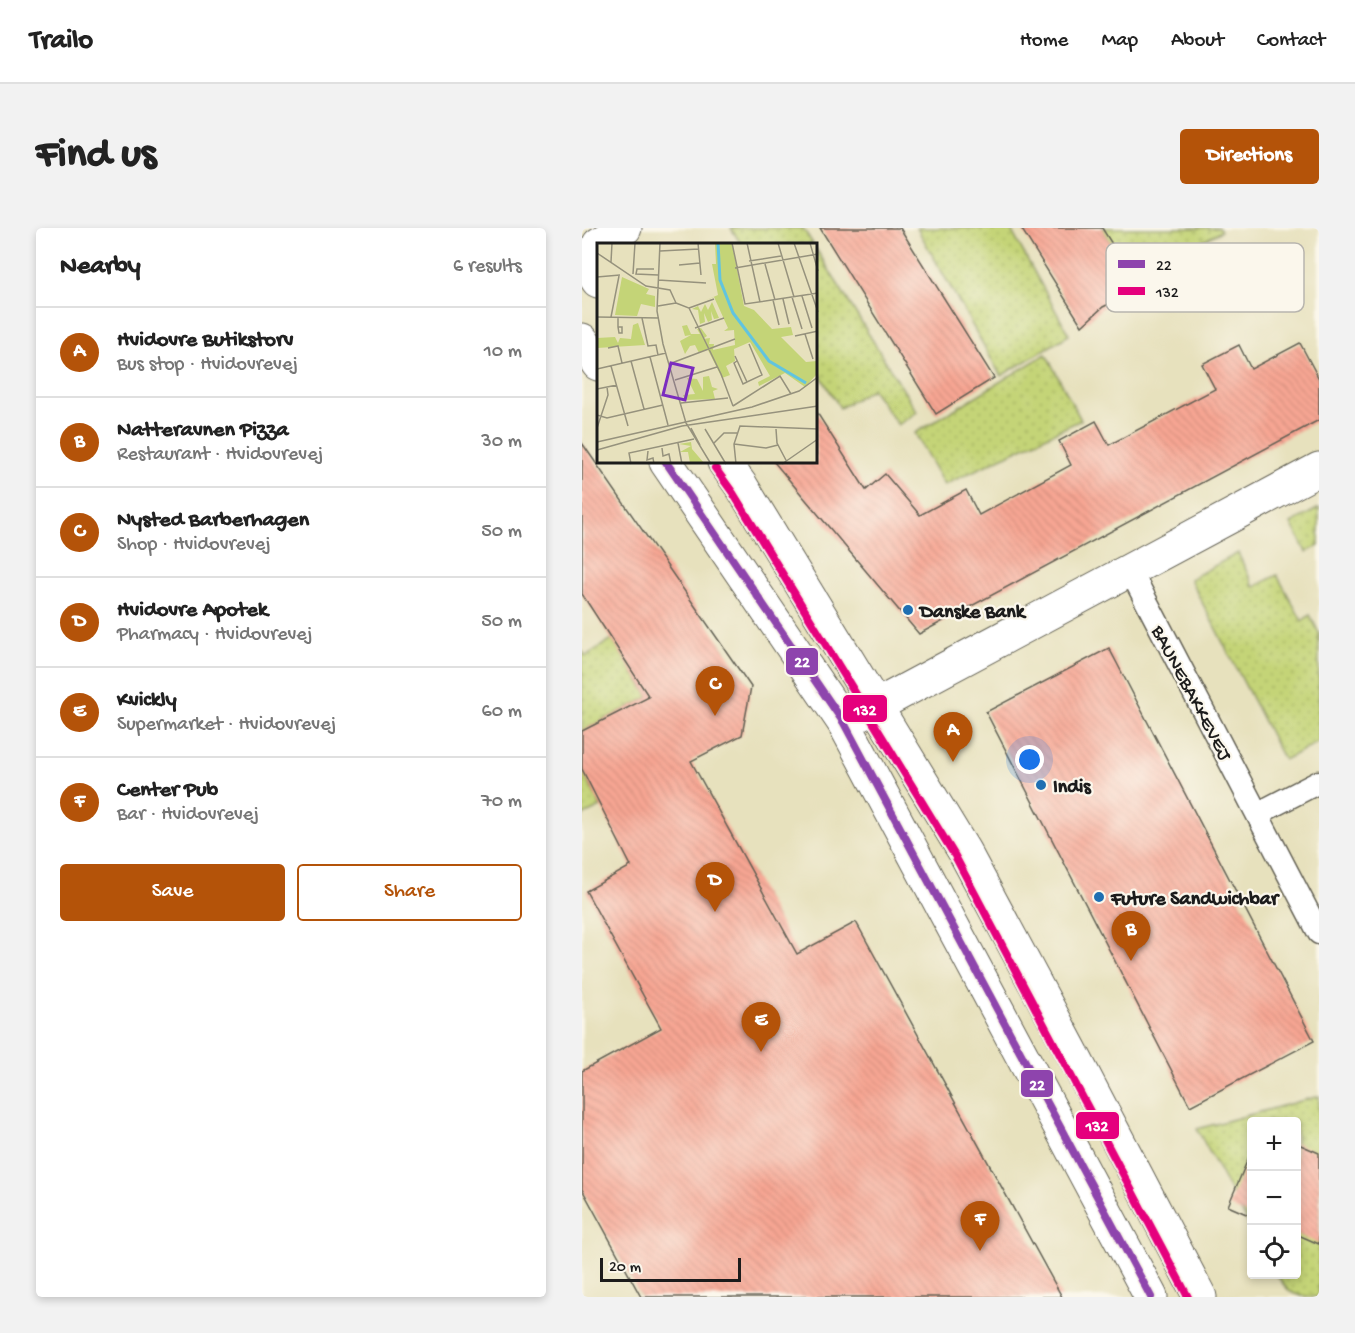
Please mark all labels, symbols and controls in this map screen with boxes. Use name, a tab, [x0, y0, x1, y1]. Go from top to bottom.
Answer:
text: Trailo	[30, 25, 93, 58]
text: Home	[1020, 29, 1068, 54]
text: Map	[1101, 29, 1138, 54]
text: About	[1171, 29, 1224, 54]
text: Contact	[1257, 29, 1325, 54]
button: Directions	[1180, 129, 1319, 184]
text: Find us	[36, 132, 156, 181]
inset map	[597, 243, 818, 464]
legend	[1106, 243, 1304, 312]
text: Nearby	[60, 252, 141, 283]
text: 6 results	[453, 256, 522, 279]
text: 22	[1156, 258, 1172, 277]
text: 132	[1155, 285, 1179, 304]
text: Hvidovre Butikstorv	[117, 328, 294, 354]
text: A	[74, 341, 85, 364]
text: 10 m	[484, 341, 522, 364]
text: Bus stop · Hvidovrevej	[117, 354, 298, 377]
text: Natteravnen Pizza	[117, 418, 289, 444]
text: B	[74, 431, 85, 454]
text: 30 m	[481, 431, 522, 454]
text: Restaurant · Hvidovrevej	[117, 444, 323, 467]
text: Nysted Barberhagen	[117, 508, 309, 534]
text: C	[74, 521, 85, 544]
text: 50 m	[481, 521, 522, 544]
text: Shop · Hvidovrevej	[117, 534, 271, 557]
text: Hvidovre Apotek	[117, 598, 268, 624]
place label: Danske Bank	[918, 602, 1027, 625]
marker: Danske Bank	[901, 603, 915, 617]
text: D	[73, 611, 86, 634]
text: 50 m	[481, 611, 522, 634]
street label: BAUNEBAKKEVEJ	[1144, 621, 1236, 766]
text: Pharmacy · Hvidovrevej	[117, 624, 313, 647]
line badge: 22	[785, 647, 819, 676]
text: 22	[794, 655, 810, 674]
pin: C	[696, 666, 734, 716]
text: Kvickly	[117, 688, 177, 714]
line badge: 132	[842, 694, 888, 723]
text: E	[73, 701, 86, 724]
text: 60 m	[482, 701, 522, 724]
text: 132	[853, 703, 876, 722]
pin: A	[934, 712, 973, 762]
text: Supermarket · Hvidovrevej	[117, 714, 336, 737]
your location	[1015, 745, 1044, 774]
place label: Indis	[1053, 777, 1092, 800]
text: Center Pub	[117, 778, 218, 804]
marker: Indis	[1034, 778, 1048, 792]
text: F	[74, 791, 85, 814]
text: 70 m	[481, 791, 522, 814]
text: Bar · Hvidovrevej	[117, 804, 259, 827]
pin: D	[696, 862, 734, 912]
button: Save	[60, 864, 285, 921]
button: Share	[297, 864, 522, 921]
place label: Future Sandwichbar	[1110, 889, 1280, 912]
marker: Future Sandwichbar	[1092, 890, 1106, 904]
pin: B	[1112, 912, 1150, 961]
pin: E	[742, 1002, 780, 1052]
line badge: 22	[1020, 1069, 1054, 1098]
text: 22	[1029, 1078, 1045, 1097]
line badge: 132	[1075, 1111, 1120, 1140]
map controls	[1247, 1117, 1301, 1279]
button: +	[1247, 1117, 1301, 1171]
text: 132	[1085, 1119, 1108, 1138]
button: −	[1247, 1171, 1301, 1225]
pin: F	[960, 1202, 1000, 1251]
button: locate	[1247, 1225, 1301, 1279]
scale bar	[600, 1255, 741, 1282]
text: 20 m	[609, 1259, 641, 1278]

